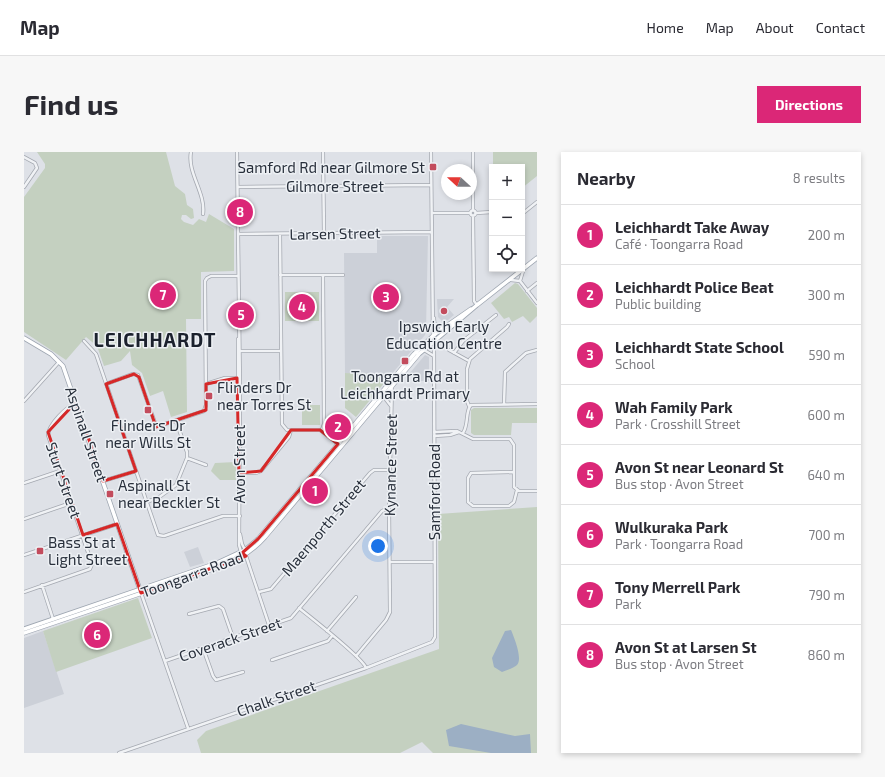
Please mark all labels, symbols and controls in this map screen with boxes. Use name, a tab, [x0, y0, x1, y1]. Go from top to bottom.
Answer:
text: Map	[20, 16, 60, 39]
text: Home	[647, 19, 684, 36]
text: Map	[706, 19, 734, 36]
text: About	[756, 19, 794, 36]
text: Contact	[816, 19, 865, 36]
button: Directions	[757, 86, 861, 123]
text: Find us	[24, 87, 118, 121]
place label: Samford Rd near Gilmore St	[238, 158, 425, 176]
marker: Samford Rd near Gilmore St	[428, 162, 438, 172]
north arrow	[441, 164, 477, 200]
map controls	[489, 164, 525, 272]
button: +	[489, 164, 525, 200]
text: Nearby	[577, 168, 635, 188]
text: 8 results	[793, 170, 845, 186]
street label: Gilmore Street	[286, 177, 384, 195]
pin: 8	[227, 197, 253, 227]
button: −	[489, 200, 525, 236]
text: Leichhardt Take Away	[615, 218, 769, 236]
street label: Larsen Street	[289, 223, 381, 243]
text: 1	[587, 227, 593, 243]
text: 200 m	[808, 227, 845, 243]
button: locate	[489, 236, 525, 272]
text: Café · Toongarra Road	[615, 236, 743, 252]
text: Leichhardt Police Beat	[615, 278, 774, 296]
pin: 7	[150, 280, 176, 310]
pin: 3	[373, 282, 399, 312]
text: 2	[586, 287, 594, 303]
text: 300 m	[808, 287, 845, 303]
pin: 4	[289, 292, 315, 322]
text: Public building	[615, 296, 701, 312]
pin: 5	[228, 300, 254, 330]
marker: Ipswich Early Education Centre	[439, 306, 449, 316]
place label: Ipswich Early Education Centre	[386, 317, 502, 352]
district label: LEICHHARDT	[93, 328, 217, 351]
text: Leichhardt State School	[615, 338, 784, 356]
text: 3	[586, 347, 594, 363]
text: 590 m	[808, 347, 845, 363]
marker: Toongarra Rd at Leichhardt Primary	[400, 356, 410, 366]
text: School	[615, 356, 655, 372]
place label: Toongarra Rd at Leichhardt Primary	[340, 367, 470, 402]
place label: Flinders Dr near Torres St	[217, 378, 311, 413]
street label: Aspinall Street	[62, 384, 112, 484]
marker: Flinders Dr near Torres St	[204, 391, 214, 401]
text: Wah Family Park	[615, 398, 733, 416]
marker: Flinders Dr near Wills St	[143, 405, 153, 415]
text: 4	[586, 407, 594, 423]
text: 600 m	[808, 407, 845, 423]
pin: 2	[325, 412, 351, 442]
street label: Kynance Street	[380, 413, 400, 516]
place label: Flinders Dr near Wills St	[105, 416, 191, 451]
text: Park · Crosshill Street	[615, 416, 741, 432]
street label: Avon Street	[230, 424, 248, 504]
street label: Sturt Street	[43, 440, 86, 521]
street label: Samford Road	[425, 444, 443, 540]
text: Avon St near Leonard St	[615, 458, 784, 476]
text: 5	[586, 467, 594, 483]
text: 640 m	[807, 467, 845, 483]
street label: Maenporth Street	[277, 475, 369, 579]
place label: Aspinall St near Beckler St	[118, 476, 220, 511]
pin: 1	[302, 476, 328, 506]
text: Bus stop · Avon Street	[615, 476, 744, 492]
marker: Aspinall St near Beckler St	[105, 489, 115, 499]
text: Wulkuraka Park	[615, 518, 728, 536]
text: 6	[586, 527, 594, 543]
text: 700 m	[808, 527, 845, 543]
place label: Bass St at Light Street	[48, 533, 128, 568]
your location	[368, 536, 388, 556]
text: Park · Toongarra Road	[615, 536, 743, 552]
marker: Bass St at Light Street	[35, 546, 45, 556]
street label: Toongarra Road	[138, 547, 246, 601]
text: Tony Merrell Park	[615, 578, 740, 596]
text: 7	[587, 587, 593, 603]
text: 790 m	[809, 587, 845, 603]
text: Park	[615, 596, 642, 612]
street label: Coverack Street	[176, 613, 284, 665]
pin: 6	[84, 620, 110, 650]
text: Avon St at Larsen St	[615, 638, 757, 656]
text: 8	[586, 647, 594, 663]
text: 860 m	[808, 647, 845, 663]
text: Bus stop · Avon Street	[615, 656, 744, 672]
street label: Chalk Street	[234, 676, 318, 720]

